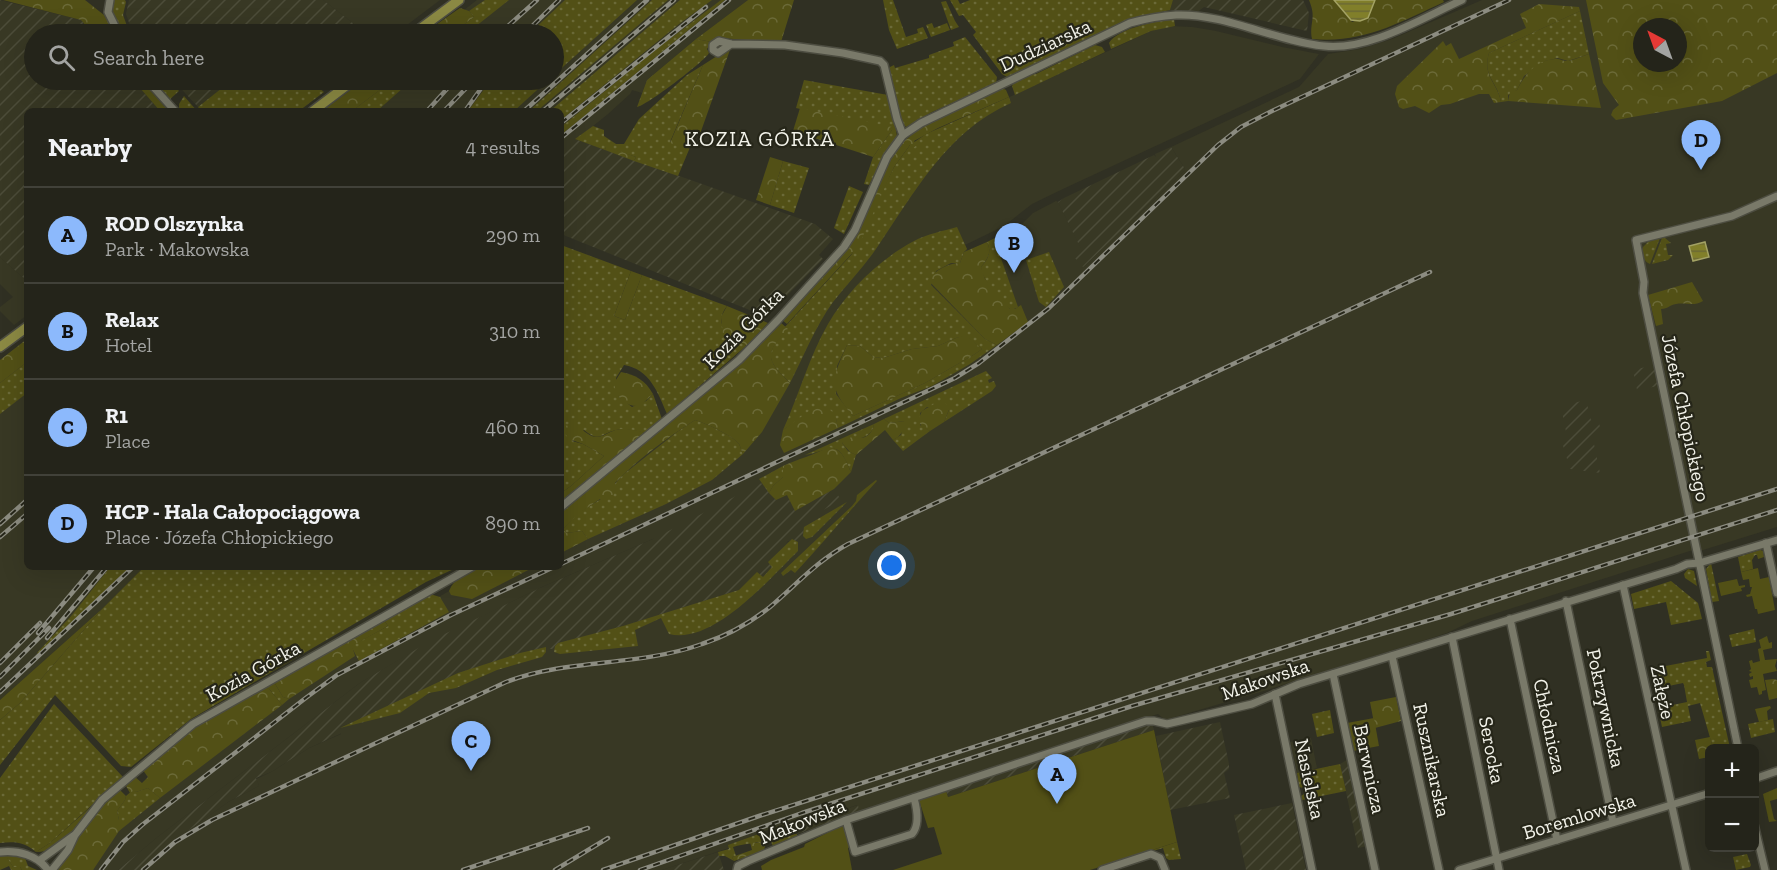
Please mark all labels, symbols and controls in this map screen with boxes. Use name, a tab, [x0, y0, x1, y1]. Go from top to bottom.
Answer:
street label: Dudziarska	[995, 13, 1095, 77]
north arrow	[1633, 18, 1687, 72]
search box	[24, 24, 564, 90]
icon: search	[45, 41, 78, 74]
text: Search here	[93, 44, 204, 71]
pin: D	[1682, 120, 1720, 170]
district label: KOZIA GÓRKA	[685, 126, 835, 151]
text: Nearby	[48, 131, 132, 163]
text: 4 results	[465, 135, 540, 159]
text: ROD Olszynka	[105, 210, 244, 237]
text: A	[61, 223, 74, 247]
text: 290 m	[486, 223, 540, 247]
pin: B	[994, 224, 1034, 273]
text: Park · Makowska	[105, 237, 249, 261]
street label: Kozia Górka	[698, 282, 789, 373]
text: Relax	[105, 306, 159, 333]
text: B	[61, 319, 74, 343]
text: 310 m	[489, 319, 540, 343]
street label: Józefa Chłopickiego	[1657, 332, 1715, 504]
text: Hotel	[105, 333, 152, 357]
text: R1	[105, 402, 128, 429]
text: C	[61, 415, 74, 439]
text: 460 m	[485, 415, 540, 439]
text: Place	[105, 429, 150, 453]
text: HCP - Hala Całopociągowa	[105, 498, 360, 525]
text: D	[61, 511, 74, 535]
text: 890 m	[485, 511, 540, 535]
text: Place · Józefa Chłopickiego	[105, 525, 334, 549]
your location	[877, 551, 906, 580]
street label: Kozia Górka	[202, 635, 305, 707]
street label: Pokrzywnicka	[1582, 646, 1630, 770]
street label: Makowska	[1218, 653, 1312, 705]
street label: Załęże	[1646, 663, 1680, 721]
street label: Chłodnicza	[1528, 677, 1572, 776]
street label: Rusznikarska	[1408, 701, 1456, 820]
street label: Serocka	[1474, 714, 1510, 786]
pin: C	[452, 722, 490, 771]
street label: Barwnicza	[1349, 722, 1391, 816]
street label: Nasielska	[1290, 736, 1330, 822]
map controls	[1705, 744, 1759, 852]
button: +	[1705, 744, 1759, 798]
pin: A	[1038, 754, 1076, 804]
street label: Boremlowska	[1520, 787, 1639, 845]
street label: Makowska	[755, 793, 849, 849]
button: −	[1705, 798, 1759, 852]

